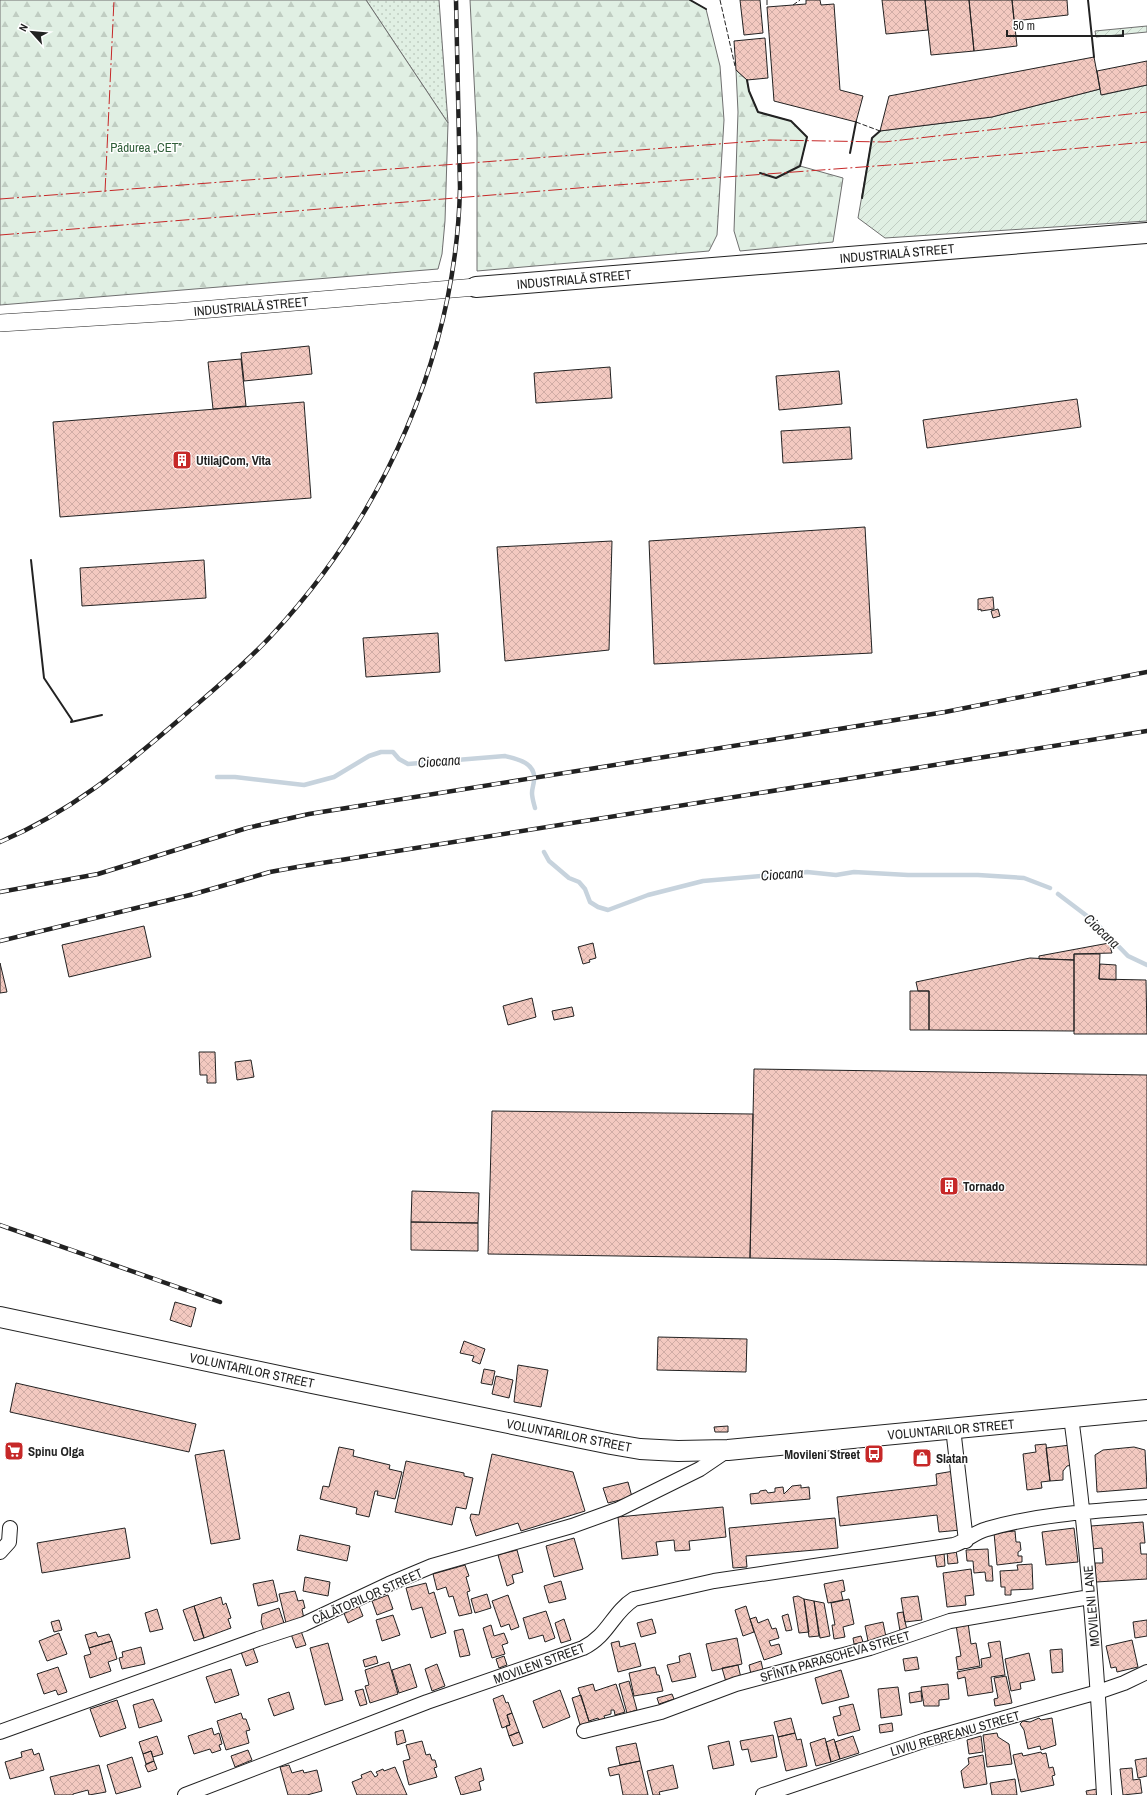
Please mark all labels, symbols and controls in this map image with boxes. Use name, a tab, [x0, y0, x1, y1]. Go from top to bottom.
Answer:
north arrow	[12, 12, 52, 52]
scale bar	[1007, 12, 1123, 38]
text: 50 m	[1013, 18, 1035, 34]
text: N	[15, 21, 31, 34]
park label: Pădurea „CET”	[110, 139, 182, 156]
street label: INDUSTRIALĂ STREET	[839, 240, 956, 267]
street label: INDUSTRIALĂ STREET	[516, 266, 633, 293]
street label: INDUSTRIALĂ STREET	[193, 293, 310, 320]
building icon: UtilajCom, Vita	[171, 449, 193, 471]
place label: UtilajCom, Vita	[196, 452, 271, 469]
water label: Ciocana	[417, 751, 461, 771]
water label: Ciocana	[760, 864, 804, 884]
water label: Ciocana	[1080, 910, 1124, 952]
building icon: Tornado	[938, 1175, 960, 1197]
place label: Tornado	[963, 1178, 1005, 1195]
street label: VOLUNTARILOR STREET	[188, 1349, 316, 1392]
street label: VOLUNTARILOR STREET	[505, 1415, 633, 1456]
street label: VOLUNTARILOR STREET	[887, 1415, 1016, 1444]
supermarket icon: Spinu Olga	[3, 1440, 25, 1462]
place label: Spinu Olga	[28, 1443, 84, 1460]
bus stop icon: Movileni Street	[863, 1443, 885, 1465]
place label: Movileni Street	[784, 1446, 860, 1463]
shop icon: Slatan	[911, 1447, 933, 1469]
place label: Slatan	[936, 1450, 968, 1467]
street label: CĂLĂTORILOR STREET	[309, 1564, 426, 1628]
street label: MOVILENI LANE	[1079, 1564, 1104, 1647]
street label: SFÎNTA PARASCHEVA STREET	[758, 1627, 913, 1686]
street label: MOVILENI STREET	[491, 1639, 588, 1688]
street label: LIVIU REBREANU STREET	[888, 1707, 1022, 1760]

